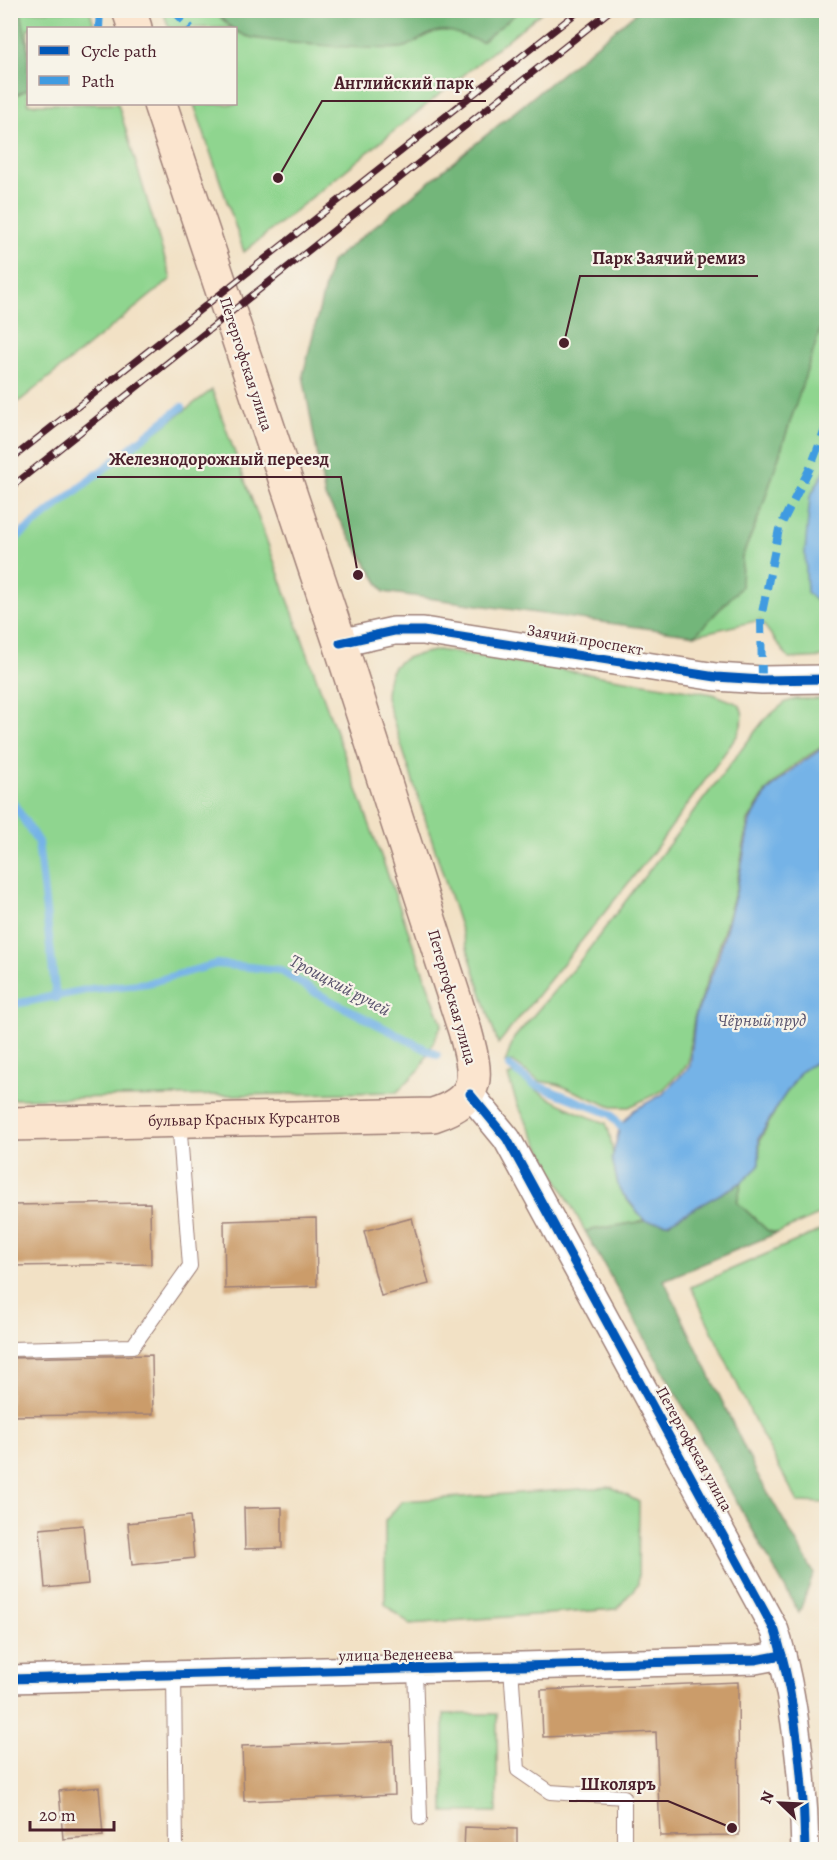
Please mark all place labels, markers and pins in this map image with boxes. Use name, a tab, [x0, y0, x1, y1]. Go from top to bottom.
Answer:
callout: Английский парк	[322, 65, 486, 101]
callout: Парк Заячий ремиз	[580, 240, 758, 276]
callout: Железнодорожный переезд	[97, 441, 341, 477]
callout: Школяръ	[569, 1765, 668, 1801]

